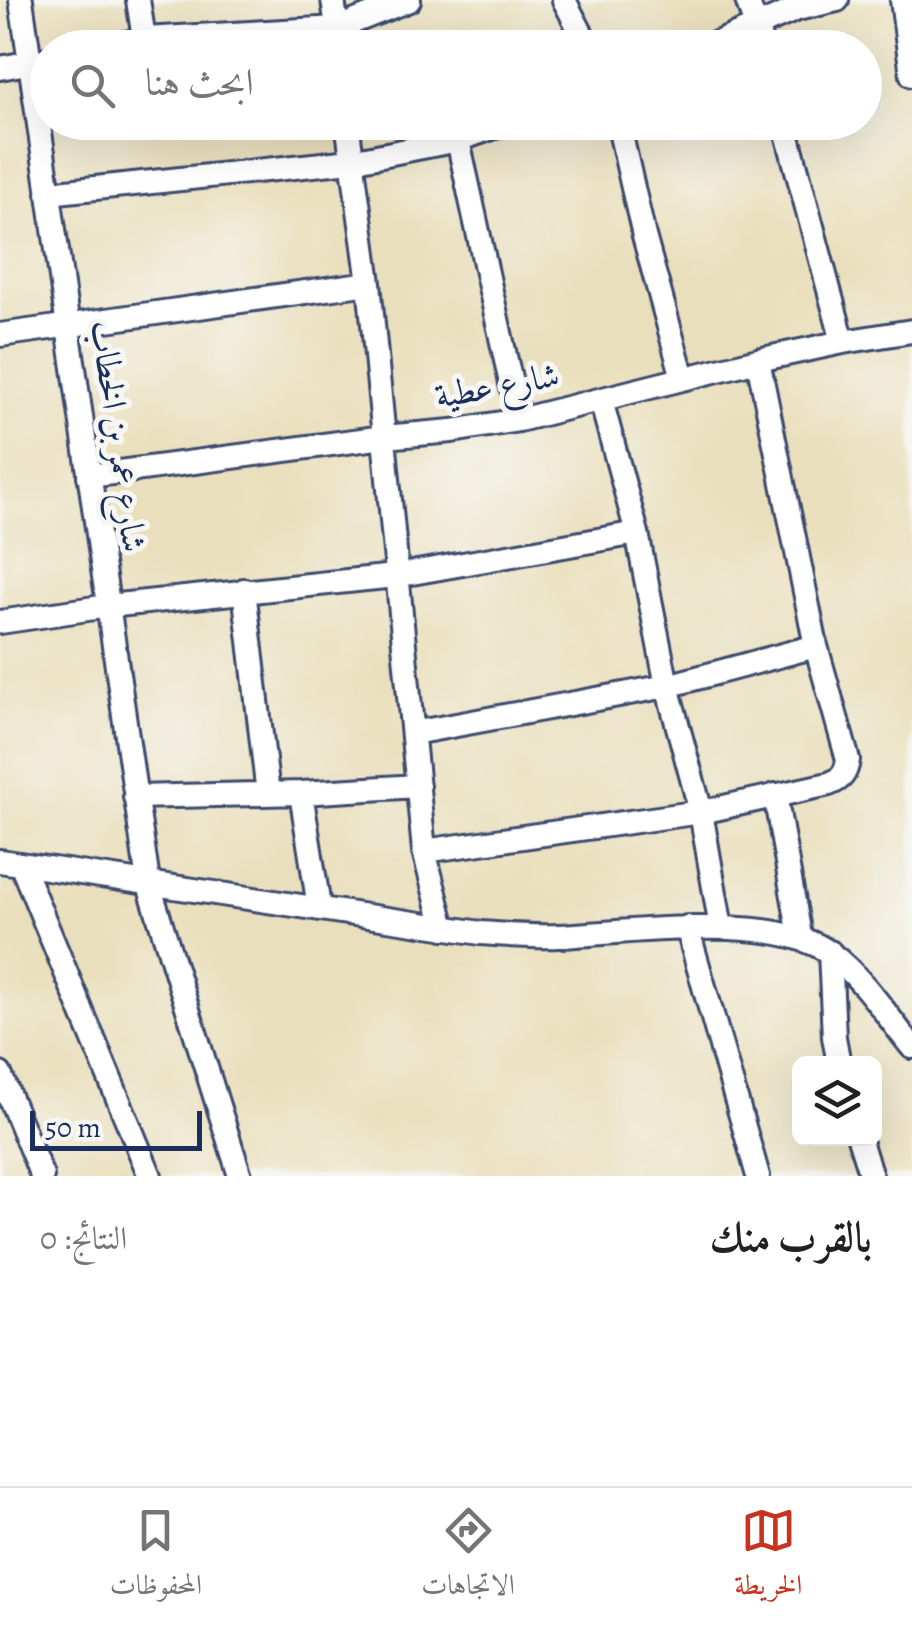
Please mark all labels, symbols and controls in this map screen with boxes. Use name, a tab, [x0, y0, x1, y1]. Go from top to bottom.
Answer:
search box	[30, 30, 882, 140]
text: ابحث هنا	[145, 56, 254, 108]
icon: search	[65, 58, 120, 113]
street label: شارع عمر بن الخطاب	[74, 317, 159, 556]
street label: شارع عطية	[431, 350, 564, 424]
map controls	[792, 1056, 882, 1146]
button: layers	[792, 1056, 882, 1146]
scale bar	[30, 1106, 202, 1150]
text: 50 m	[45, 1109, 101, 1147]
text: بالقرب منك	[709, 1208, 872, 1265]
text: النتائج: 0	[40, 1216, 127, 1260]
tab: المحفوظات	[110, 1503, 202, 1612]
tab: الاتجاهات	[421, 1503, 515, 1612]
tab: الخريطة	[734, 1503, 802, 1612]

